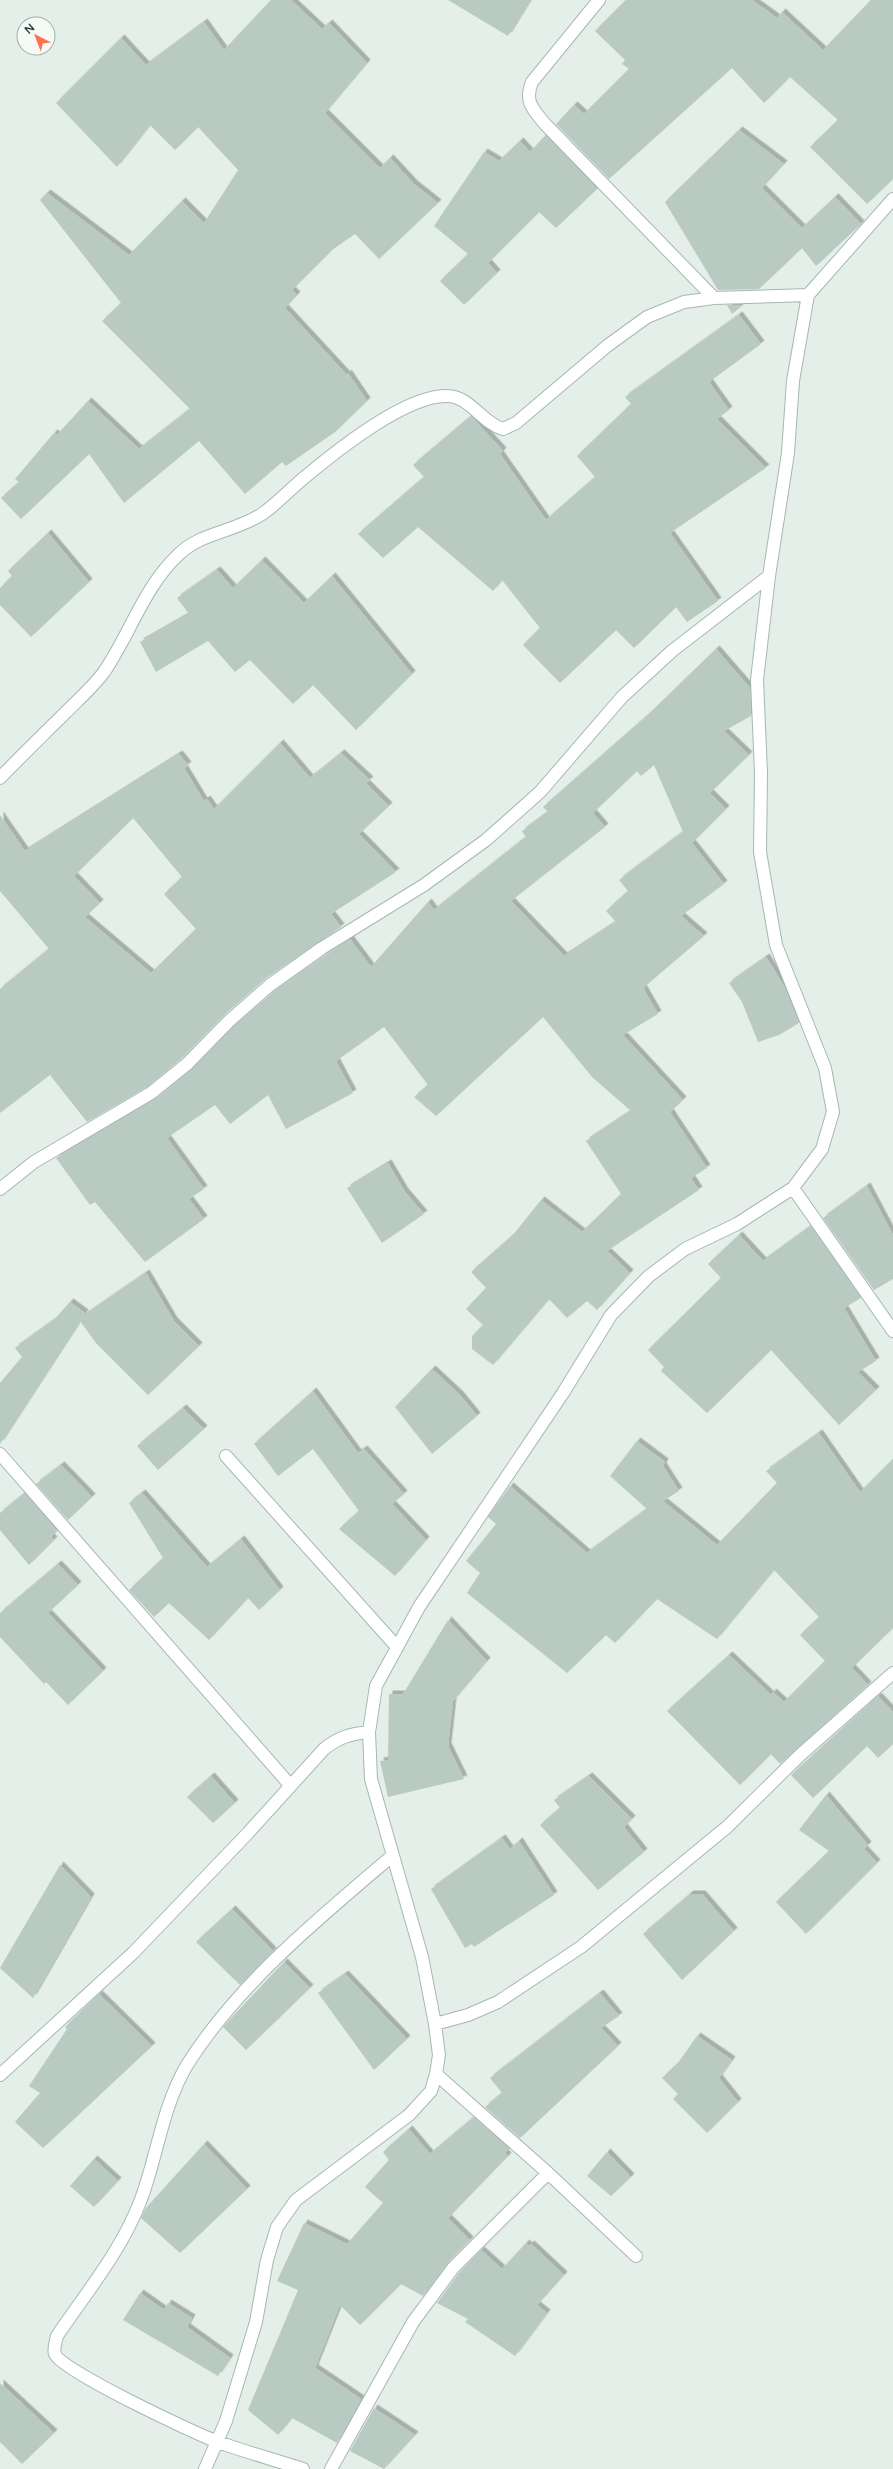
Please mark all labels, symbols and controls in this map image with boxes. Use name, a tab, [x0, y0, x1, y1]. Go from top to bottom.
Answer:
north arrow	[16, 16, 56, 56]
text: N	[22, 21, 37, 37]

